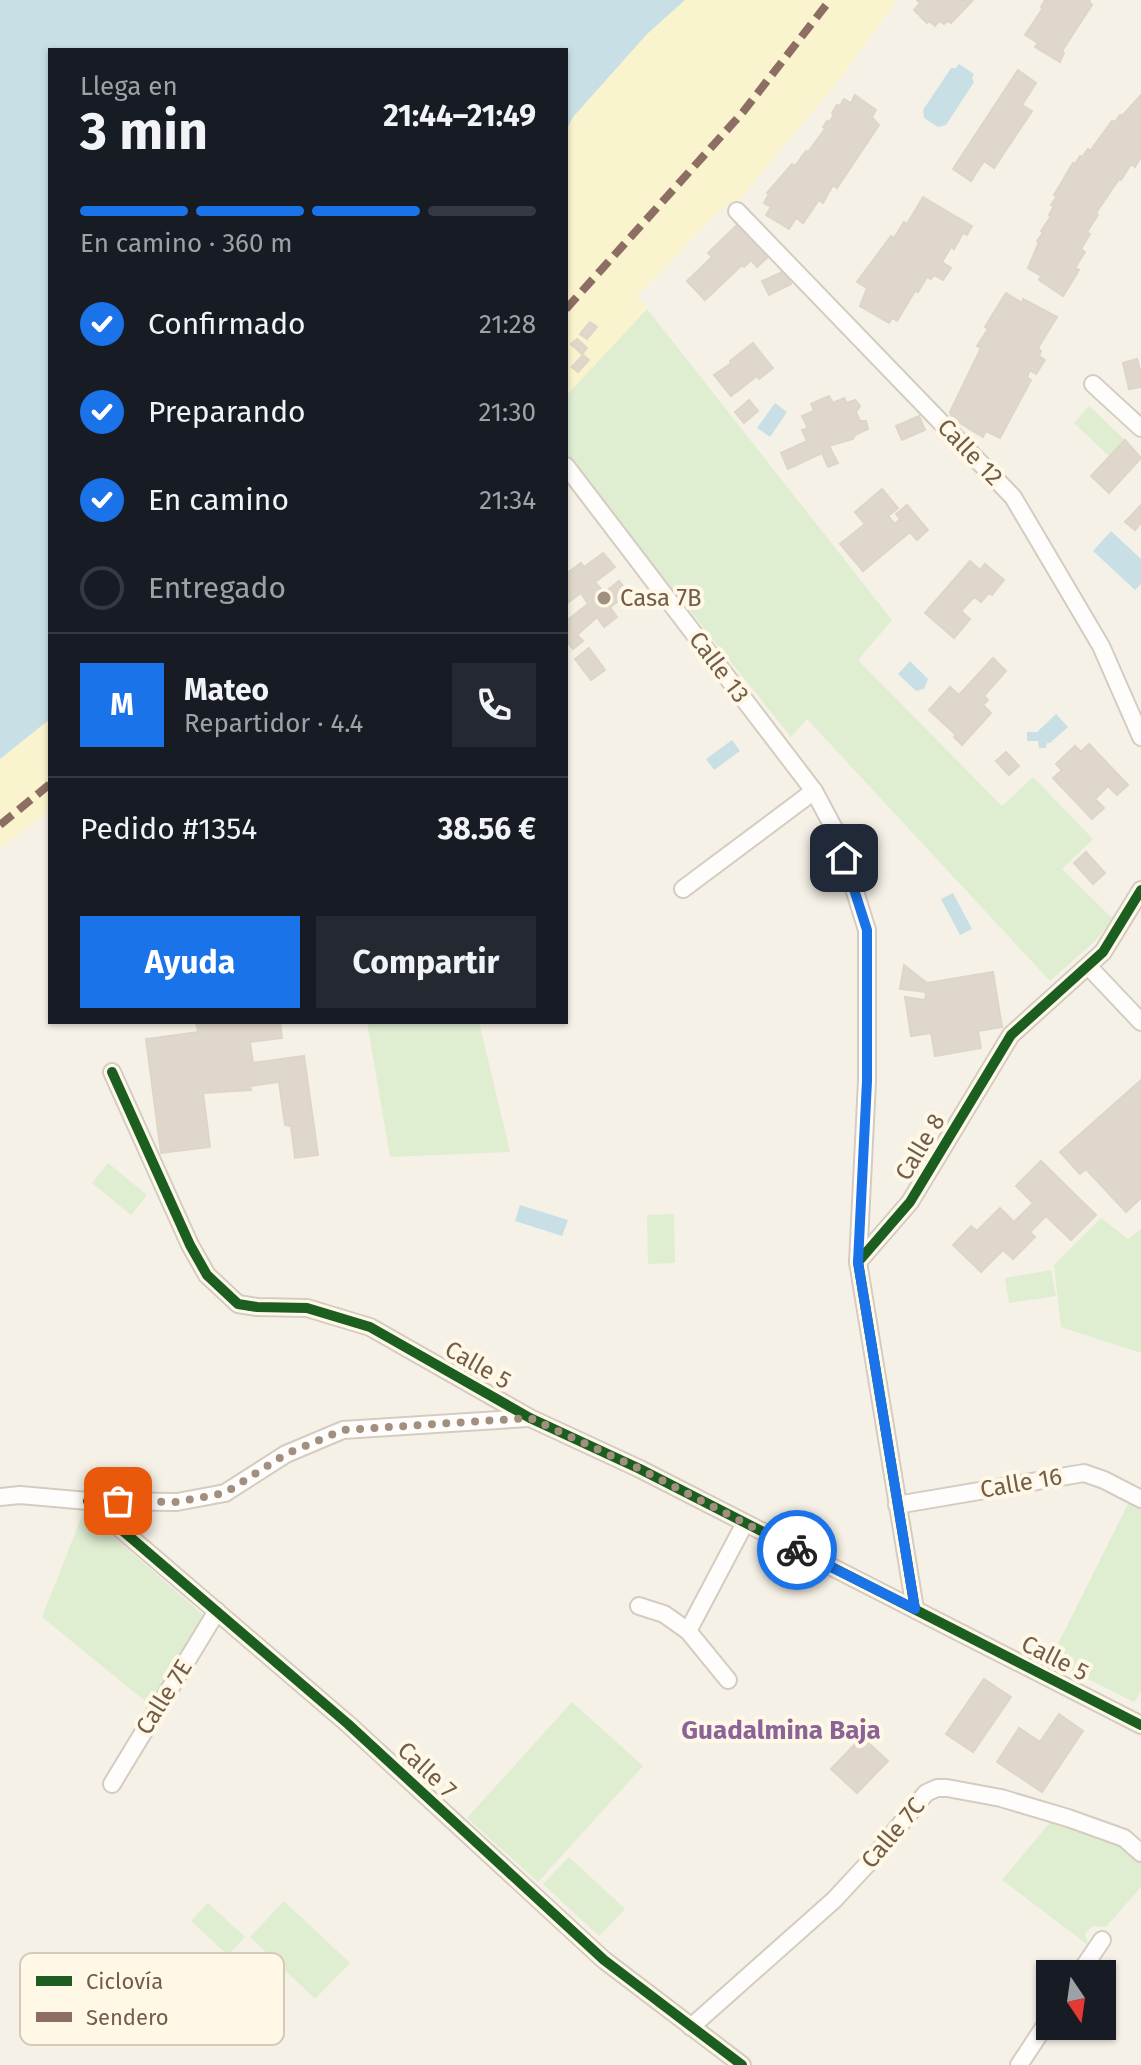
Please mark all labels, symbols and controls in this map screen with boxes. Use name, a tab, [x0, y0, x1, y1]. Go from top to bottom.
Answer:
text: Llega en	[80, 71, 178, 102]
text: 21:44–21:49	[383, 98, 536, 134]
text: 3 min	[80, 100, 208, 163]
text: En camino · 360 m	[80, 228, 293, 259]
icon: check	[80, 302, 124, 346]
text: Confirmado	[148, 306, 306, 342]
text: 21:28	[479, 309, 536, 340]
icon: check	[80, 390, 124, 434]
text: Preparando	[148, 394, 306, 430]
text: 21:30	[479, 397, 536, 428]
street label: Calle 12	[932, 413, 1008, 491]
icon: check	[80, 478, 124, 522]
text: En camino	[148, 482, 289, 518]
text: 21:34	[479, 485, 536, 516]
text: Entregado	[148, 570, 286, 606]
place label: Casa 7B	[620, 584, 702, 612]
marker: Casa 7B	[595, 589, 613, 607]
street label: Calle 13	[683, 626, 755, 708]
button: phone	[452, 663, 536, 747]
text: Mateo	[184, 672, 269, 708]
text: M	[110, 687, 134, 723]
text: Repartidor · 4.4	[184, 708, 363, 739]
text: Pedido #1354	[80, 811, 257, 847]
text: 38.56 €	[438, 811, 536, 847]
pin	[810, 824, 878, 892]
icon: home	[822, 836, 866, 880]
button: Ayuda	[80, 916, 300, 1008]
button: Compartir	[316, 916, 536, 1008]
street label: Calle 8	[889, 1109, 951, 1185]
street label: Calle 5	[440, 1335, 516, 1395]
street label: Calle 16	[978, 1462, 1064, 1504]
pin	[84, 1467, 152, 1535]
icon: bag	[96, 1479, 140, 1523]
courier	[757, 1510, 837, 1590]
icon: bike	[775, 1528, 819, 1572]
street label: Calle 5	[1017, 1629, 1093, 1687]
street label: Calle 7E	[130, 1654, 198, 1740]
district label: Guadalmina Baja	[681, 1715, 881, 1746]
street label: Calle 7	[392, 1736, 462, 1804]
street label: Calle 7C	[856, 1792, 930, 1874]
legend	[20, 1953, 284, 2045]
north arrow	[1036, 1960, 1116, 2040]
map controls	[1036, 1960, 1116, 2040]
text: Ciclovía	[86, 1968, 163, 1995]
text: Sendero	[86, 2004, 169, 2031]

